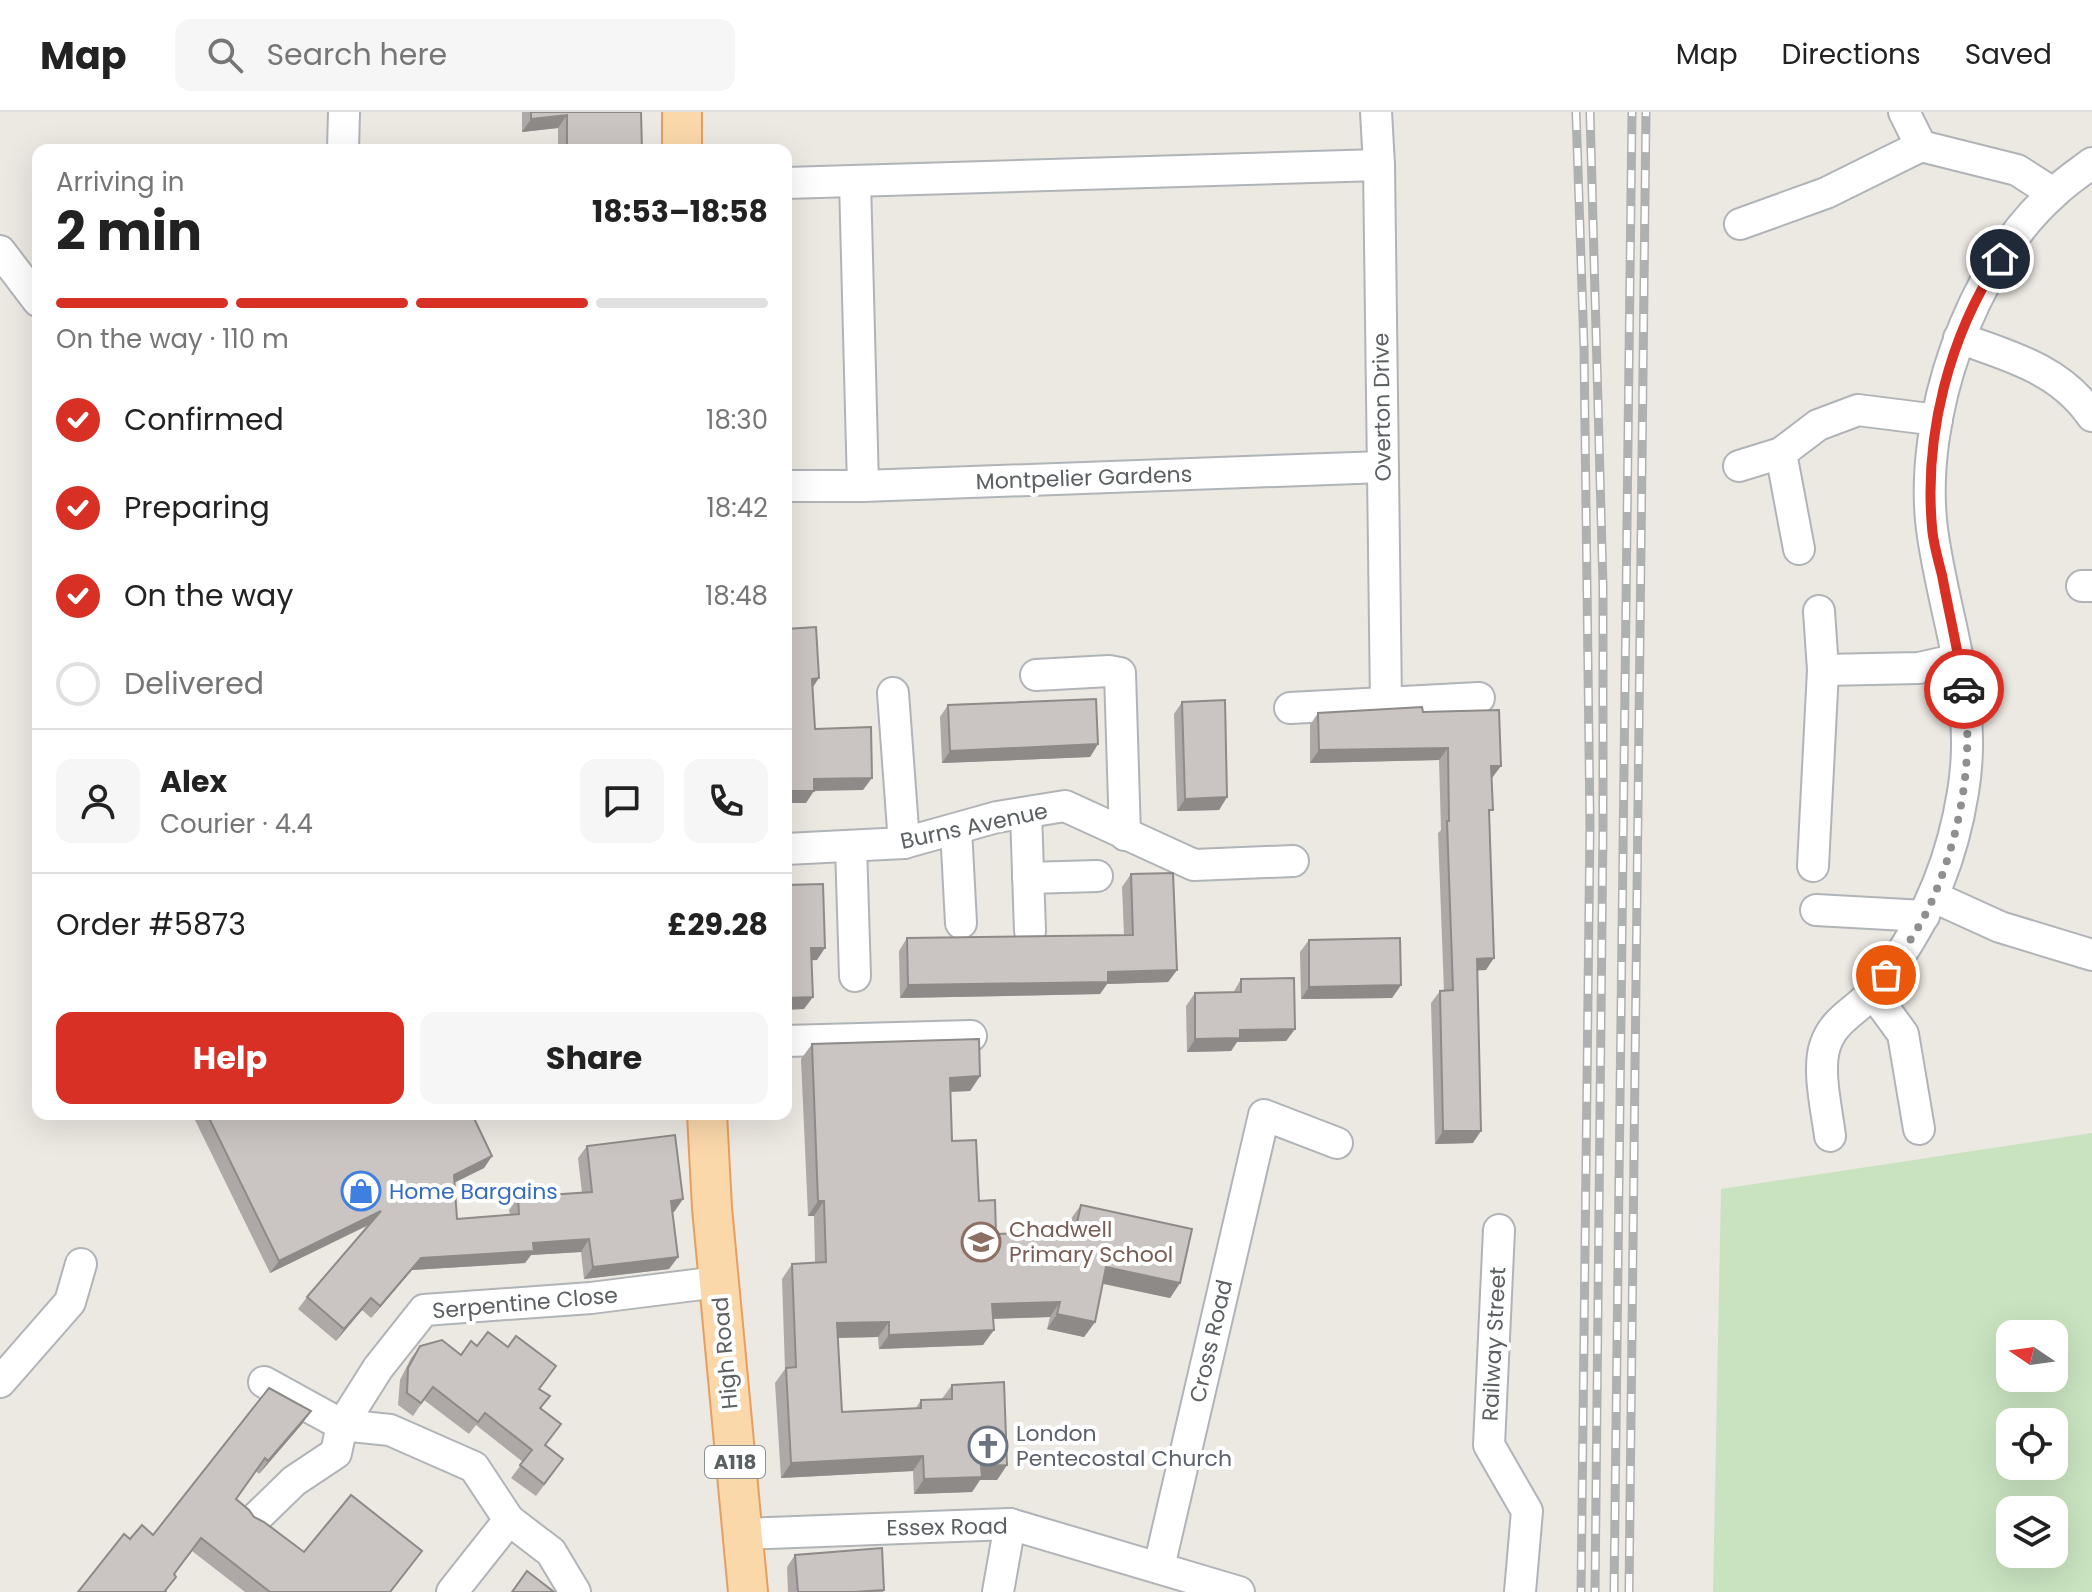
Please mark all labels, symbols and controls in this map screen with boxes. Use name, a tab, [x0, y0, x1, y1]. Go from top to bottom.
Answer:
search box	[175, 19, 735, 91]
text: Map	[40, 29, 127, 82]
icon: search	[203, 33, 247, 77]
text: Search here	[267, 33, 447, 76]
text: Map	[1676, 35, 1738, 74]
text: Directions	[1782, 35, 1921, 74]
text: Saved	[1965, 35, 2052, 74]
text: Arriving in	[56, 164, 185, 200]
text: 18:53–18:58	[592, 190, 768, 233]
text: 2 min	[56, 195, 202, 268]
pin	[1966, 225, 2034, 293]
icon: home	[1978, 237, 2022, 281]
text: On the way · 110 m	[56, 321, 289, 357]
street label: Overton Drive	[1365, 332, 1399, 482]
icon: check	[56, 398, 100, 442]
text: Confirmed	[124, 398, 284, 441]
text: 18:30	[706, 402, 768, 438]
street label: Montpelier Gardens	[975, 459, 1193, 497]
icon: check	[56, 486, 100, 530]
text: Preparing	[124, 486, 270, 529]
text: 18:42	[706, 490, 768, 526]
icon: check	[56, 574, 100, 618]
text: On the way	[124, 574, 293, 617]
text: 18:48	[705, 578, 768, 614]
courier	[1924, 649, 2004, 729]
text: Delivered	[124, 662, 264, 705]
icon: car	[1942, 667, 1986, 711]
button: person	[56, 759, 140, 843]
button: chat	[580, 759, 664, 843]
button: phone	[684, 759, 768, 843]
text: Alex	[160, 760, 227, 803]
street label: Burns Avenue	[898, 795, 1050, 857]
text: Courier · 4.4	[160, 806, 313, 842]
text: Order #5873	[56, 903, 246, 946]
text: £29.28	[668, 903, 768, 946]
pin	[1852, 941, 1920, 1009]
icon: bag	[1864, 953, 1908, 997]
button: Help	[56, 1012, 404, 1104]
button: Share	[420, 1012, 768, 1104]
shop icon: Home Bargains	[340, 1170, 382, 1212]
place label: Home Bargains	[389, 1176, 558, 1207]
place label: Chadwell Primary School	[1009, 1214, 1173, 1270]
school or university icon: Chadwell Primary School	[960, 1221, 1002, 1263]
street label: Railway Street	[1474, 1266, 1514, 1422]
street label: Cross Road	[1182, 1276, 1240, 1406]
street label: Serpentine Close	[431, 1279, 619, 1327]
street label: High Road	[705, 1296, 745, 1410]
north arrow	[1996, 1320, 2068, 1392]
map controls	[1996, 1320, 2068, 1568]
button: locate	[1996, 1408, 2068, 1480]
place label: London Pentecostal Church	[1016, 1418, 1232, 1474]
church icon: London Pentecostal Church	[967, 1425, 1009, 1467]
road number: A118	[705, 1446, 765, 1478]
button: layers	[1996, 1496, 2068, 1568]
street label: Essex Road	[886, 1510, 1008, 1544]

